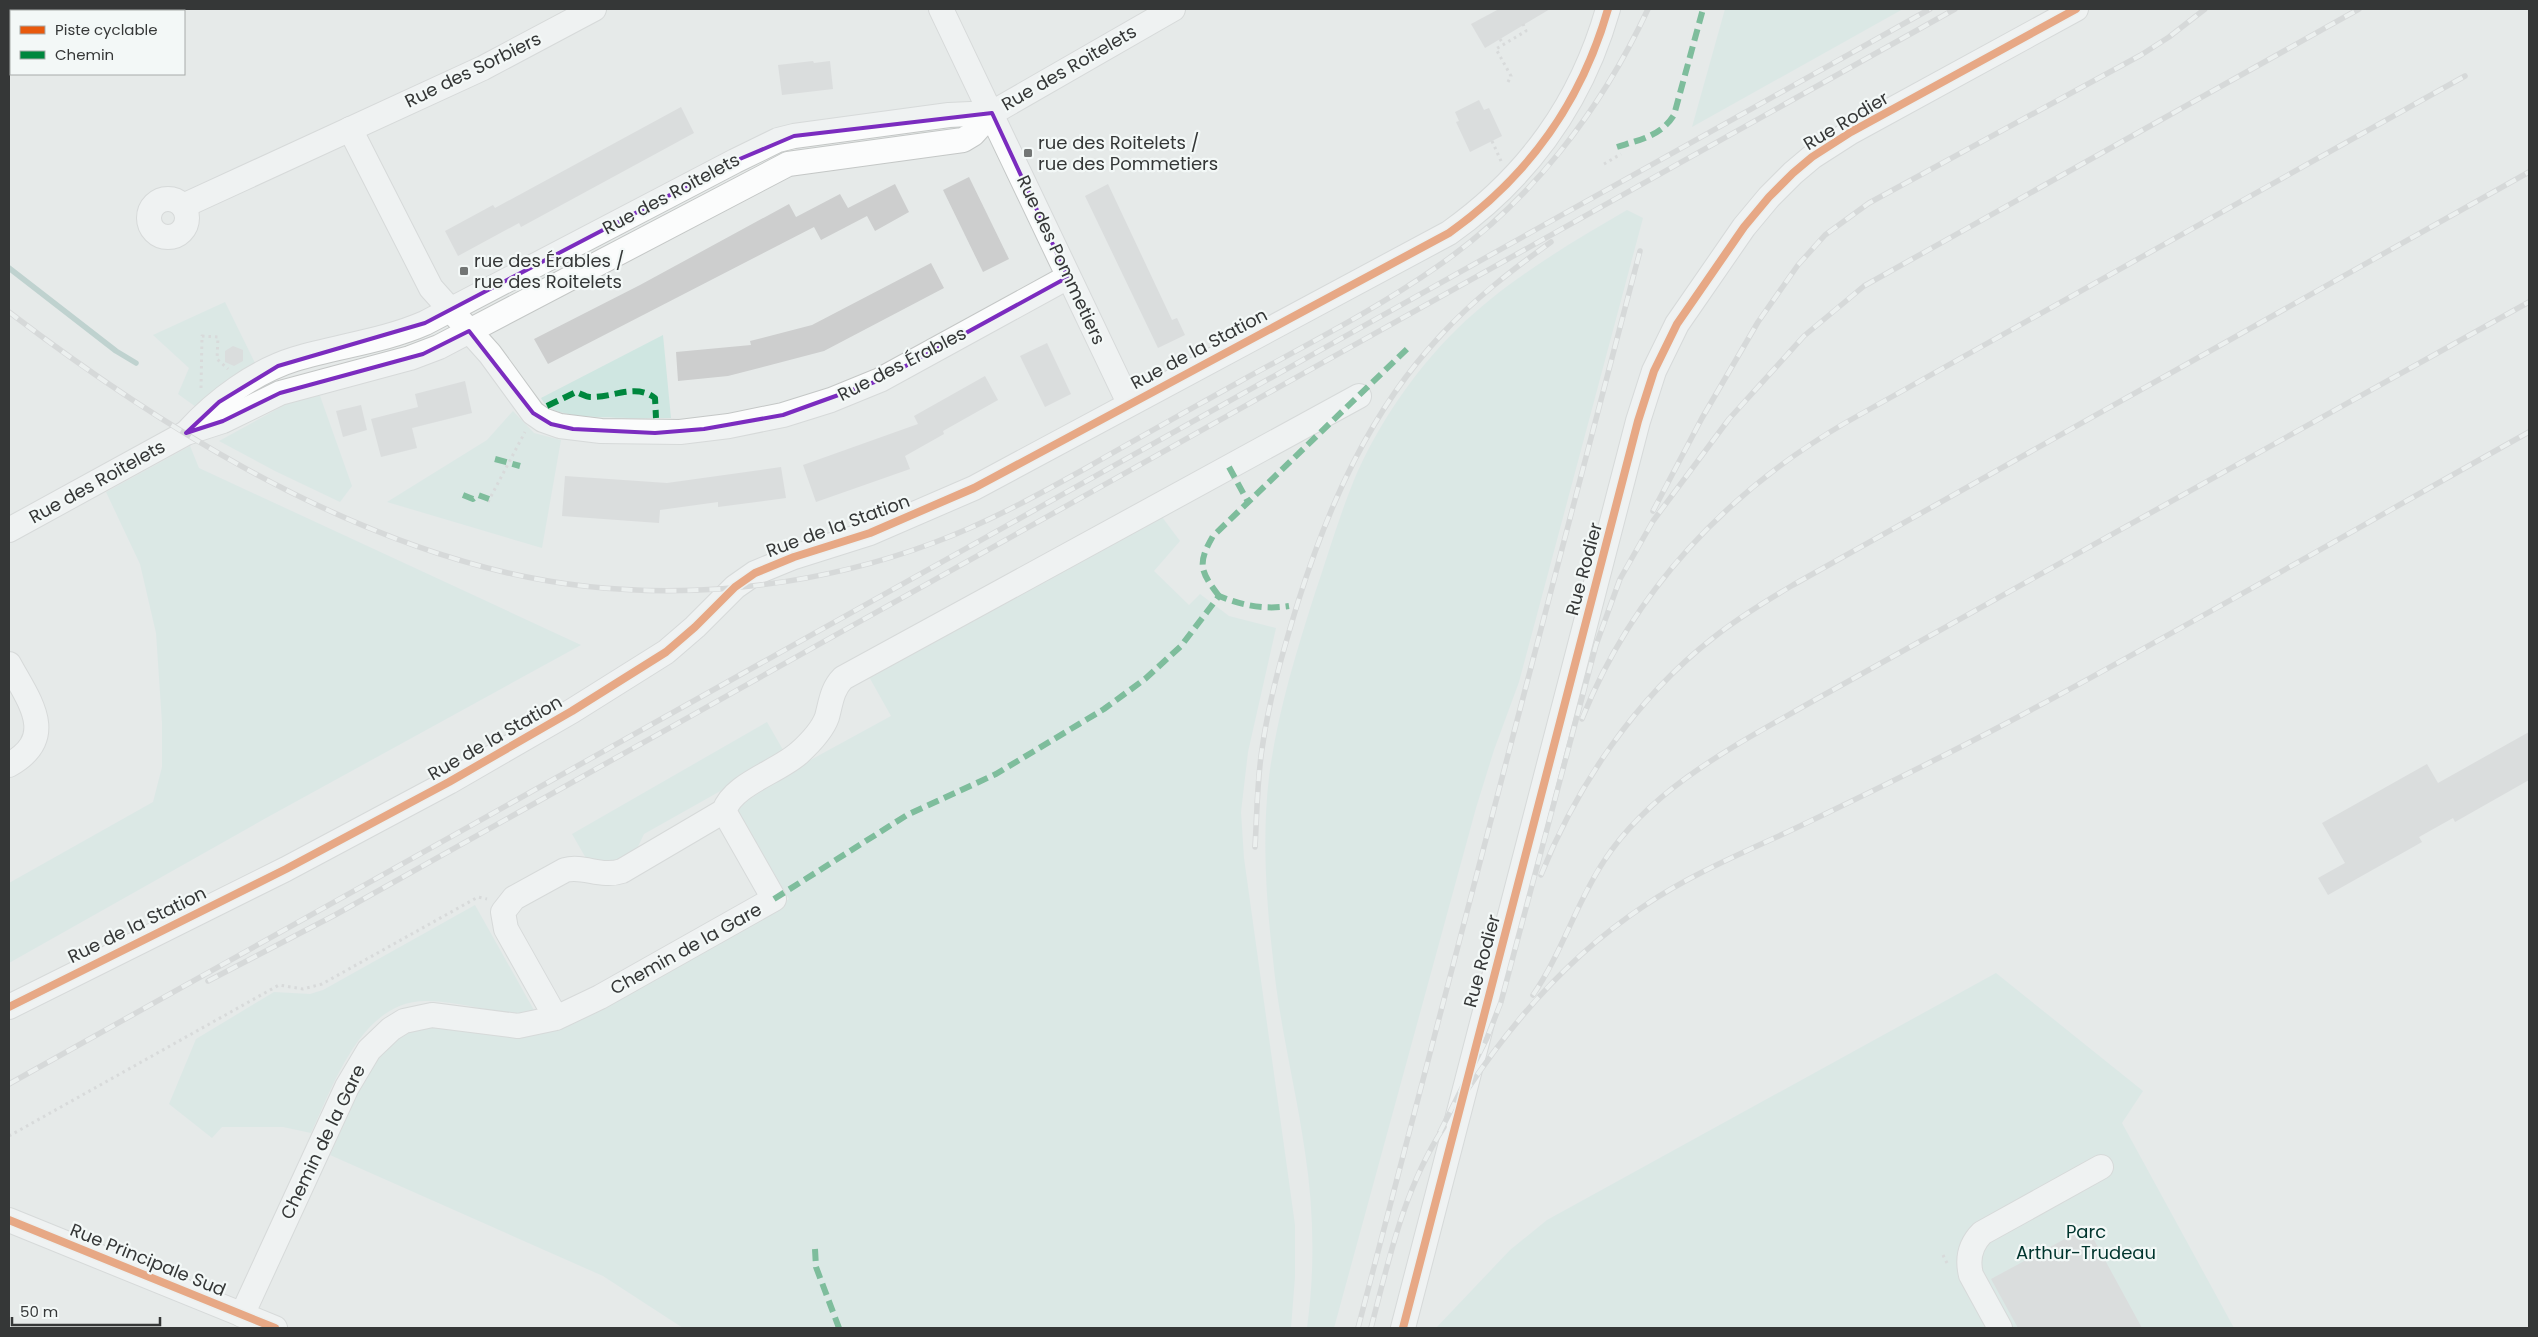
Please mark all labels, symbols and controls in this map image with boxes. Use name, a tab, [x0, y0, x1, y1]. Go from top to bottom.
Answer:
legend	[10, 10, 185, 75]
text: Piste cyclable	[55, 19, 158, 40]
street label: Rue des Roitelets	[997, 19, 1141, 116]
street label: Rue des Sorbiers	[401, 26, 545, 113]
text: Chemin	[55, 44, 114, 65]
street label: Rue Rodier	[1798, 85, 1893, 156]
place label: rue des Roitelets / rue des Pommetiers	[1038, 130, 1218, 176]
street label: Rue des Roitelets	[598, 147, 744, 240]
marker: rue des Roitelets / rue des Pommetiers	[1022, 147, 1034, 159]
street label: Rue des Pommetiers	[1011, 171, 1112, 349]
place label: rue des Érables / rue des Roitelets	[474, 248, 624, 294]
marker: rue des Érables / rue des Roitelets	[458, 265, 470, 277]
street label: Rue de la Station	[1126, 302, 1271, 395]
street label: Rue des Érables	[833, 320, 970, 407]
street label: Rue des Roitelets	[24, 434, 169, 529]
street label: Rue de la Station	[762, 488, 913, 563]
street label: Rue Rodier	[1559, 519, 1608, 618]
street label: Rue de la Station	[423, 689, 567, 786]
street label: Rue de la Station	[63, 880, 210, 969]
street label: Chemin de la Gare	[606, 897, 766, 1001]
street label: Rue Rodier	[1457, 911, 1506, 1010]
street label: Chemin de la Gare	[274, 1060, 371, 1223]
street label: Rue Principale Sud	[67, 1217, 230, 1302]
park label: Parc Arthur-Trudeau	[2016, 1219, 2156, 1265]
scale bar	[12, 1294, 160, 1326]
text: 50 m	[20, 1301, 58, 1322]

